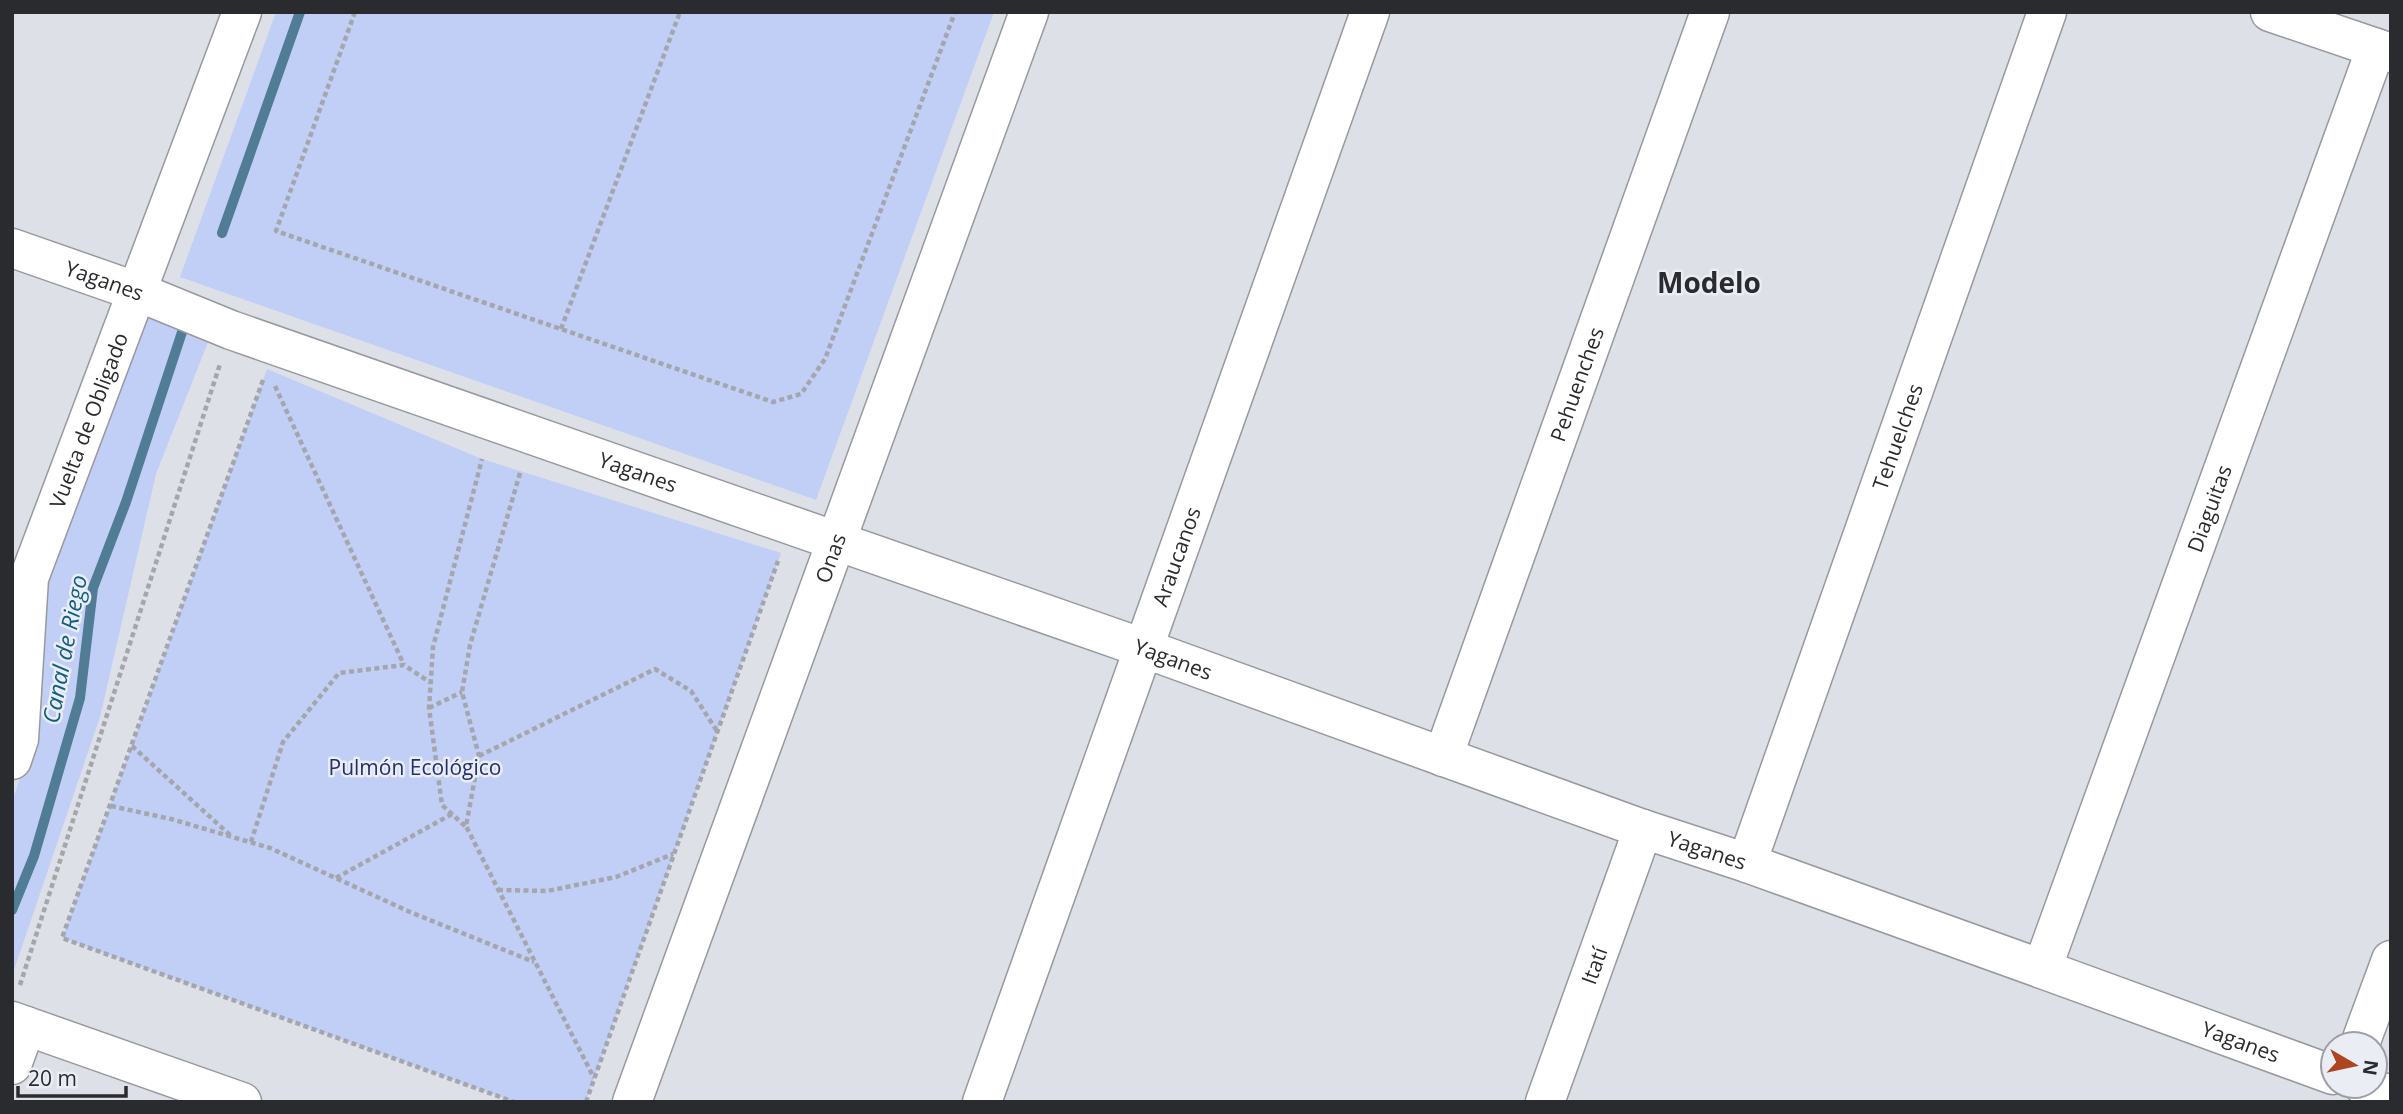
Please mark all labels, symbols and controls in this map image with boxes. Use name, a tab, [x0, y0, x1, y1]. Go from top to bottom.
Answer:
street label: Yaganes	[62, 254, 148, 307]
district label: Modelo	[1657, 263, 1761, 301]
street label: Pehuenches	[1543, 323, 1610, 445]
street label: Vuelta de Obligado	[43, 328, 134, 512]
street label: Tehuelches	[1866, 380, 1929, 494]
street label: Yaganes	[595, 445, 681, 499]
street label: Diaguitas	[2180, 461, 2238, 556]
street label: Araucanos	[1146, 503, 1207, 610]
street label: Onas	[808, 529, 852, 587]
water label: Canal de Riego	[34, 572, 94, 726]
street label: Yaganes	[1130, 632, 1216, 686]
park label: Pulmón Ecológico	[329, 753, 501, 781]
street label: Yaganes	[1664, 824, 1750, 876]
street label: Itatí	[1574, 942, 1614, 988]
street label: Yaganes	[2198, 1014, 2284, 1068]
north arrow	[2319, 1030, 2389, 1100]
scale bar	[18, 1054, 126, 1098]
text: N	[2357, 1058, 2385, 1077]
text: 20 m	[28, 1064, 77, 1092]

